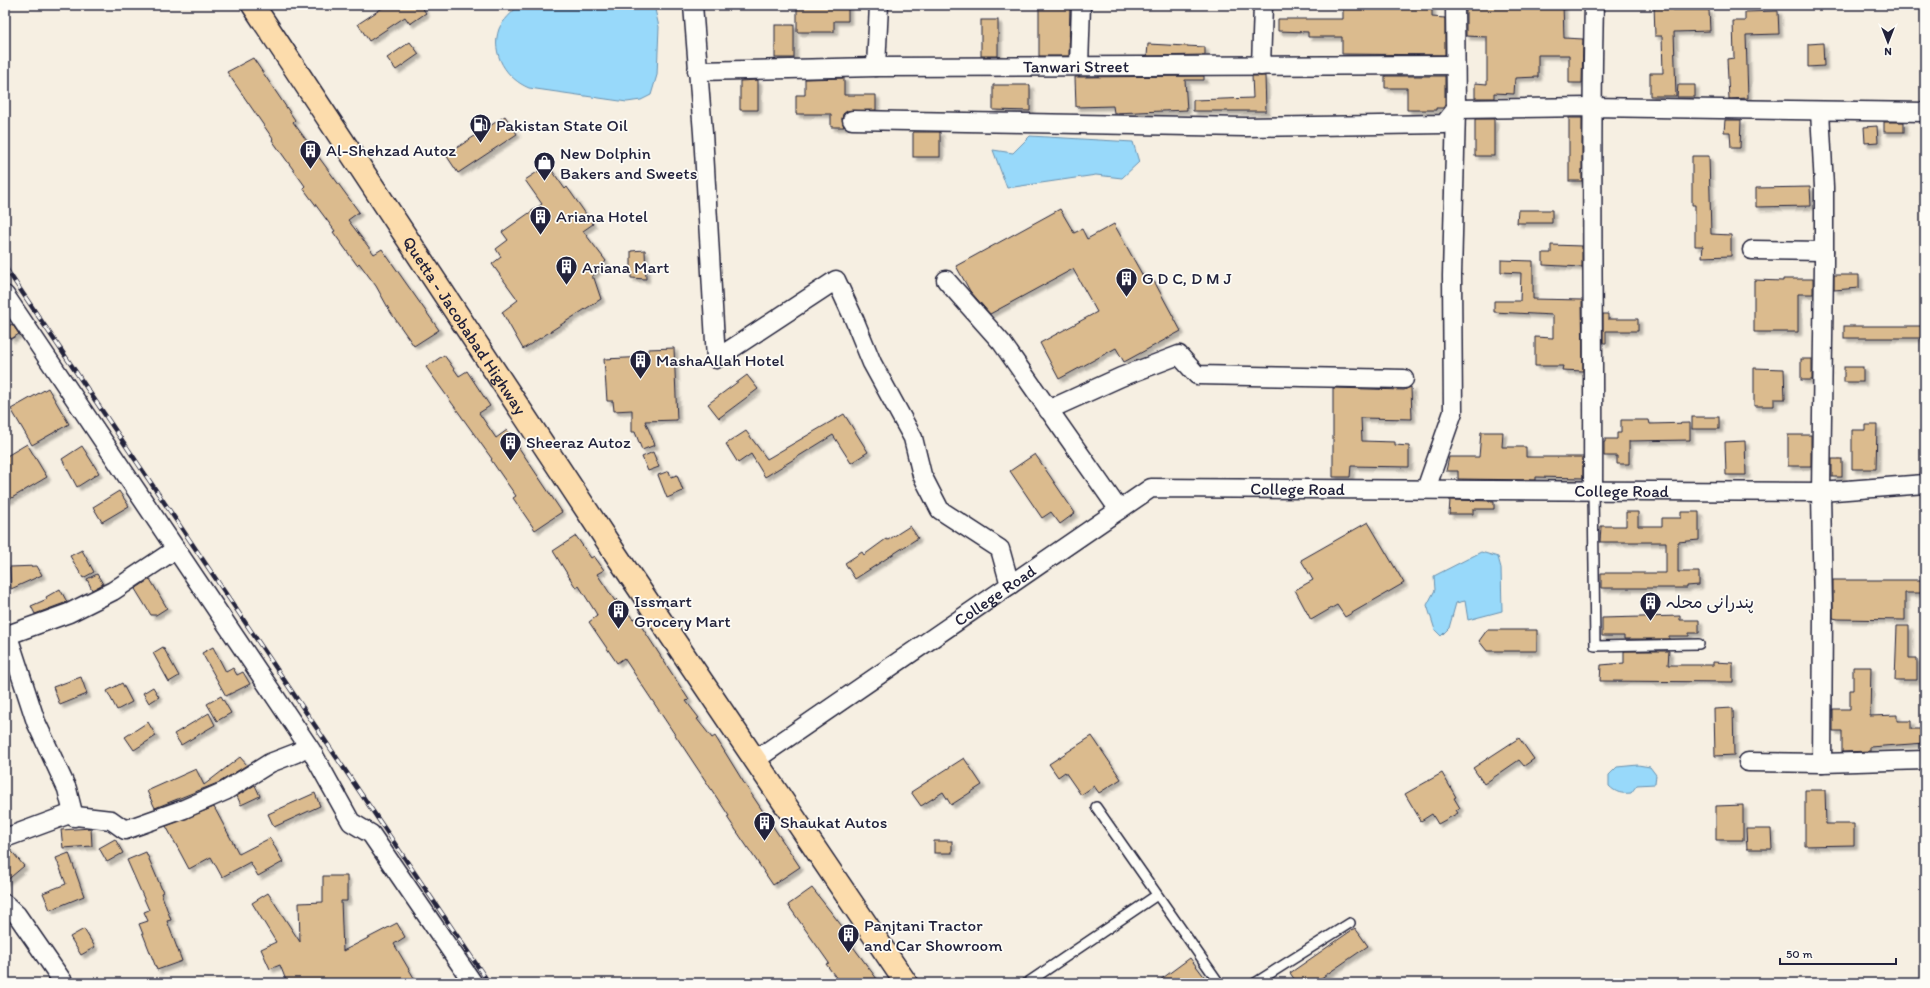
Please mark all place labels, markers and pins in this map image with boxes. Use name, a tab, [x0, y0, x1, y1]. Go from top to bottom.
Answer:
fuel station icon: Pakistan State Oil	[468, 112, 494, 145]
place label: Pakistan State Oil	[496, 115, 628, 135]
building icon: Al-Shehzad Autoz	[297, 137, 323, 170]
place label: Al-Shehzad Autoz	[326, 140, 456, 160]
place label: New Dolphin Bakers and Sweets	[560, 143, 697, 183]
shop icon: New Dolphin Bakers and Sweets	[531, 150, 557, 183]
building icon: Ariana Hotel	[527, 203, 553, 236]
place label: Ariana Hotel	[556, 206, 648, 226]
building icon: Ariana Mart	[553, 254, 579, 287]
place label: Ariana Mart	[582, 257, 669, 277]
building icon: G D C, D M J	[1113, 265, 1139, 298]
place label: G D C, D M J	[1142, 268, 1232, 288]
building icon: MashaAllah Hotel	[627, 347, 653, 380]
place label: MashaAllah Hotel	[656, 350, 785, 370]
building icon: Sheeraz Autoz	[497, 429, 523, 462]
place label: Sheeraz Autoz	[526, 432, 631, 452]
building icon: پندرانی محلہ	[1637, 589, 1663, 622]
place label: Issmart Grocery Mart	[634, 591, 731, 631]
place label: پندرانی محلہ	[1666, 592, 1754, 614]
building icon: Issmart Grocery Mart	[606, 598, 632, 631]
building icon: Shaukat Autos	[751, 809, 777, 842]
place label: Shaukat Autos	[780, 812, 887, 832]
place label: Panjtani Tractor and Car Showroom	[864, 915, 1003, 955]
building icon: Panjtani Tractor and Car Showroom	[836, 922, 862, 955]

